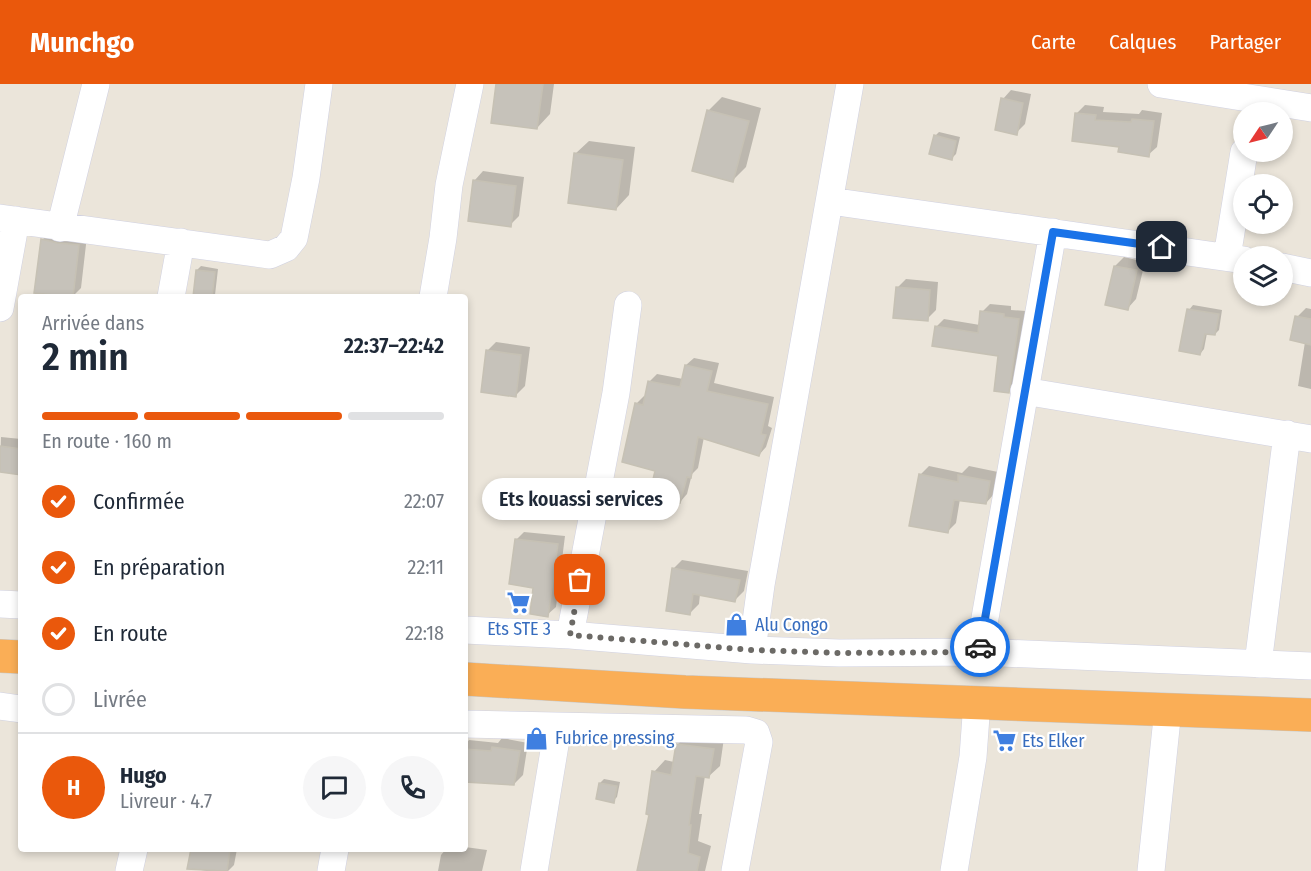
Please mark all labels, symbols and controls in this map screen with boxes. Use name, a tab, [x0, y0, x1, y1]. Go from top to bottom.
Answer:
text: Munchgo	[30, 26, 135, 59]
text: Carte	[1031, 29, 1076, 55]
text: Calques	[1109, 29, 1176, 55]
text: Partager	[1209, 29, 1281, 55]
north arrow	[1233, 102, 1293, 162]
map controls	[1233, 102, 1293, 306]
button: locate	[1233, 174, 1293, 234]
pin	[1136, 221, 1187, 272]
icon: home	[1145, 230, 1178, 263]
button: layers	[1233, 246, 1293, 306]
text: Arrivée dans	[42, 311, 144, 335]
text: 22:37–22:42	[344, 332, 444, 359]
text: 2 min	[42, 334, 129, 380]
text: En route · 160 m	[42, 429, 172, 453]
callout: Ets kouassi services	[481, 478, 679, 520]
icon: check	[42, 485, 75, 518]
text: Ets kouassi services	[499, 487, 663, 511]
text: Confirmée	[93, 488, 185, 515]
text: 22:07	[404, 489, 444, 513]
icon: check	[42, 551, 75, 584]
text: En préparation	[93, 554, 225, 581]
pin	[554, 554, 605, 605]
text: 22:11	[408, 555, 444, 579]
icon: bag	[563, 563, 596, 596]
supermarket icon: Ets STE 3	[506, 590, 532, 616]
shop icon: Alu Congo	[724, 612, 750, 638]
place label: Alu Congo	[755, 614, 828, 636]
icon: check	[42, 617, 75, 650]
courier	[950, 617, 1010, 677]
place label: Ets STE 3	[487, 618, 551, 640]
text: En route	[93, 620, 168, 647]
text: 22:18	[405, 621, 444, 645]
icon: car	[964, 631, 997, 664]
text: Livrée	[93, 686, 147, 713]
shop icon: Fubrice pressing	[524, 725, 550, 751]
place label: Fubrice pressing	[555, 727, 675, 749]
supermarket icon: Ets Elker	[991, 728, 1017, 754]
place label: Ets Elker	[1022, 730, 1085, 752]
button: chat	[303, 756, 366, 819]
button: phone	[381, 756, 444, 819]
text: Hugo	[120, 762, 167, 789]
text: H	[67, 774, 80, 801]
text: Livreur · 4.7	[120, 789, 212, 813]

